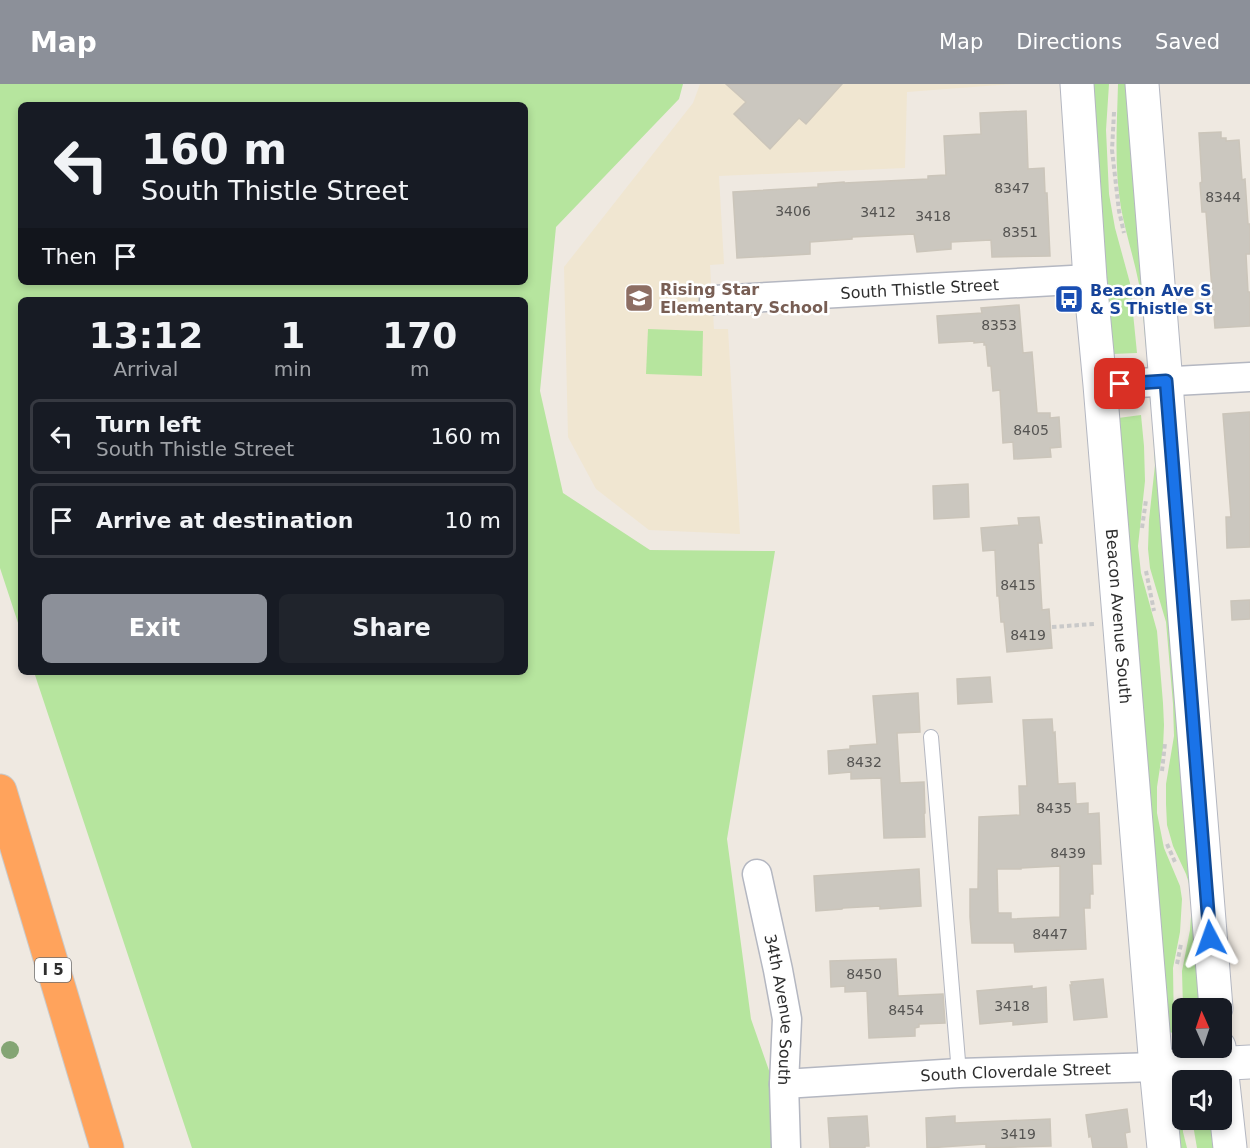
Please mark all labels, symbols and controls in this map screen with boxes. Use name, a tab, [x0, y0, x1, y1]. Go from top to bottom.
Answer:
text: Map	[30, 26, 97, 59]
text: Map	[939, 30, 983, 54]
text: Directions	[1016, 30, 1122, 54]
text: Saved	[1155, 30, 1220, 54]
text: 160 m	[141, 125, 287, 174]
icon: left	[42, 126, 120, 204]
text: South Thistle Street	[141, 175, 409, 206]
house number: 8347	[994, 180, 1030, 196]
house number: 8344	[1205, 189, 1241, 205]
house number: 3406	[775, 203, 811, 219]
house number: 3412	[860, 204, 896, 220]
house number: 3418	[915, 208, 951, 224]
house number: 8351	[1002, 224, 1038, 240]
icon: arrive	[109, 240, 142, 273]
text: Then	[42, 244, 97, 269]
street label: South Thistle Street	[840, 275, 999, 302]
place label: Rising Star Elementary School	[660, 280, 828, 317]
place label: Beacon Ave S & S Thistle St	[1090, 281, 1213, 318]
school or university icon: Rising Star Elementary School	[623, 282, 655, 314]
bus stop icon: Beacon Ave S & S Thistle St	[1053, 283, 1085, 315]
text: 13:12	[89, 315, 203, 356]
text: 1	[280, 315, 305, 356]
text: 170	[382, 315, 457, 356]
house number: 8353	[981, 317, 1017, 333]
text: Arrival	[113, 357, 178, 381]
text: min	[274, 357, 312, 381]
text: m	[410, 357, 430, 381]
pin	[1094, 358, 1145, 409]
icon: arrive	[1103, 367, 1136, 400]
text: Turn left	[96, 412, 201, 437]
icon: left	[45, 420, 78, 453]
house number: 8405	[1013, 422, 1049, 438]
text: 160 m	[431, 424, 501, 449]
text: South Thistle Street	[96, 437, 294, 461]
icon: arrive	[45, 504, 78, 537]
text: Arrive at destination	[96, 508, 353, 533]
text: 10 m	[445, 508, 501, 533]
street label: Beacon Avenue South	[1102, 528, 1136, 705]
house number: 8415	[1000, 577, 1036, 593]
button: Exit	[42, 594, 267, 663]
button: Share	[279, 594, 504, 663]
house number: 8419	[1010, 627, 1046, 643]
house number: 8432	[846, 754, 882, 770]
house number: 8435	[1036, 800, 1072, 816]
house number: 8439	[1050, 845, 1086, 861]
position arrow	[1178, 906, 1242, 970]
house number: 8447	[1032, 926, 1068, 942]
street label: 34th Avenue South	[761, 932, 797, 1086]
road number: I 5	[35, 958, 71, 982]
house number: 8450	[846, 966, 882, 982]
house number: 3418	[994, 998, 1030, 1014]
north arrow	[1172, 998, 1232, 1058]
map controls	[1172, 998, 1232, 1130]
house number: 8454	[888, 1002, 924, 1018]
street label: South Cloverdale Street	[920, 1059, 1111, 1085]
button: sound	[1172, 1070, 1232, 1130]
house number: 3419	[1000, 1126, 1036, 1142]

